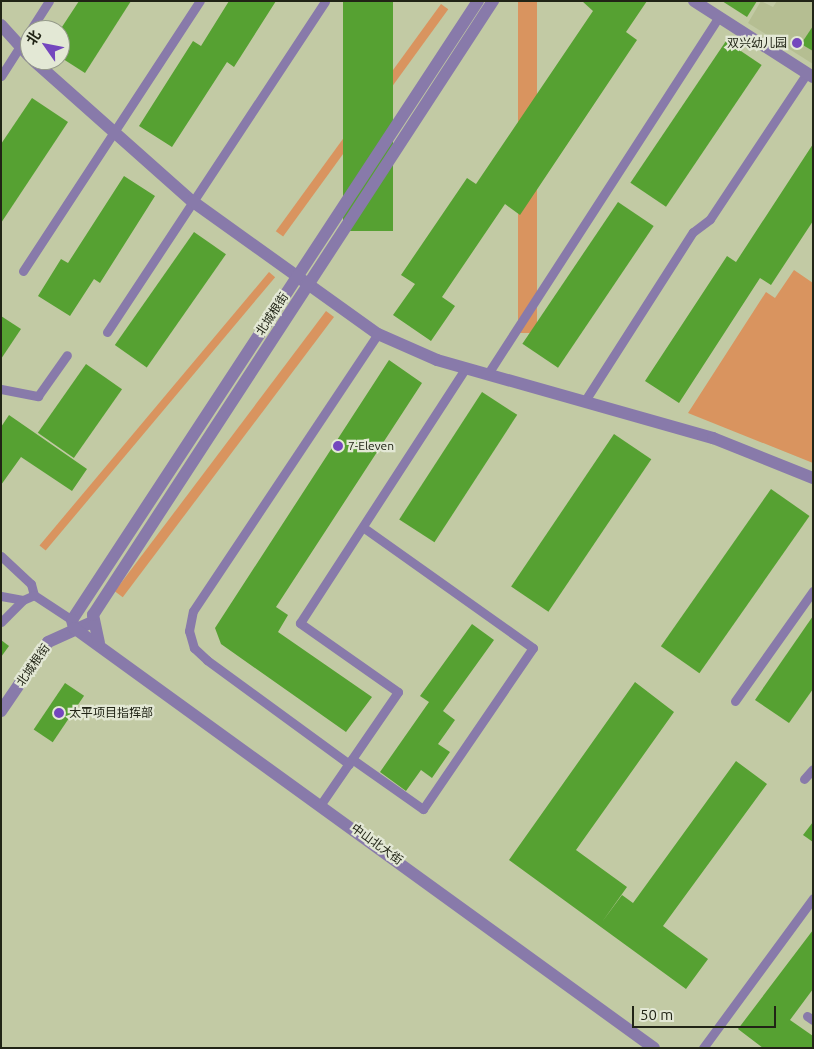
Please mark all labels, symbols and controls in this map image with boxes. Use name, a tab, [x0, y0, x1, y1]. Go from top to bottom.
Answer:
north arrow	[20, 20, 70, 70]
text: 北	[23, 27, 44, 48]
place label: 双兴幼儿园	[727, 36, 787, 50]
marker: 双兴幼儿园	[791, 37, 803, 49]
street label: 北城根街	[253, 290, 291, 338]
place label: 7-Eleven	[348, 439, 394, 453]
marker: 7-Eleven	[332, 440, 344, 452]
street label: 北城根街	[13, 641, 53, 689]
place label: 太平项目指挥部	[69, 706, 153, 720]
marker: 太平项目指挥部	[53, 707, 65, 719]
street label: 中山北大街	[348, 821, 406, 867]
scale bar	[634, 996, 778, 1028]
text: 50 m	[640, 1006, 673, 1023]

